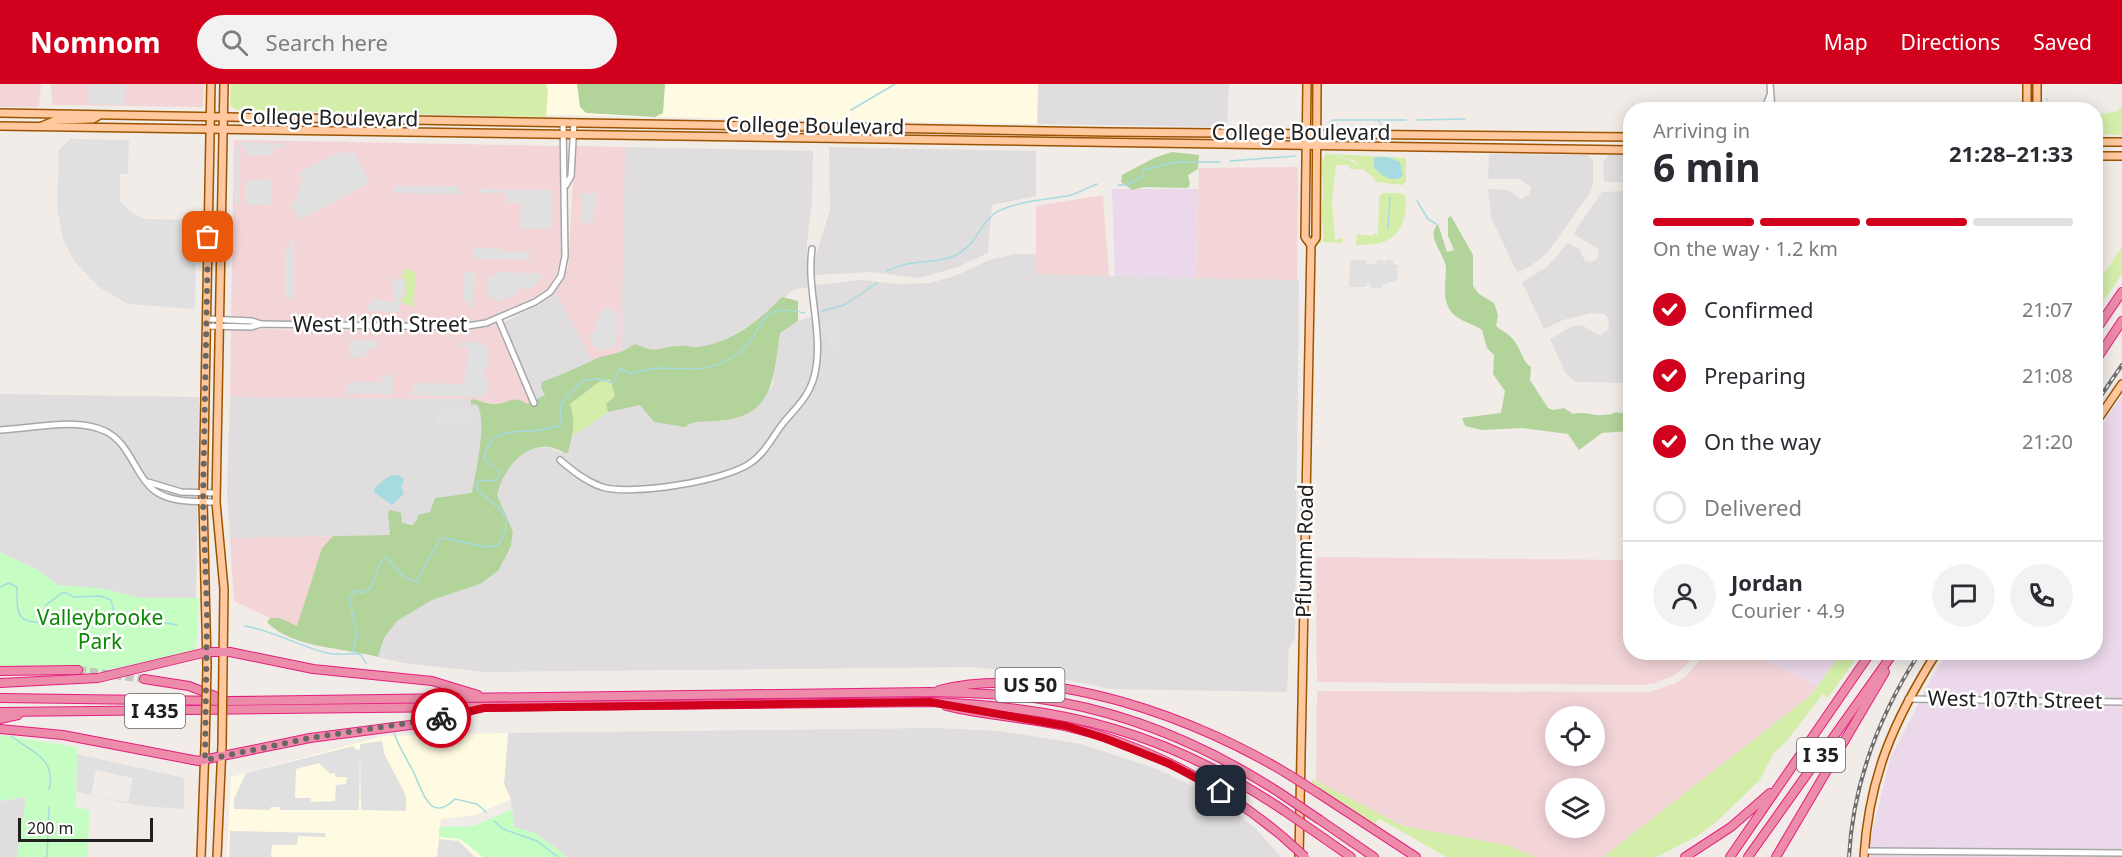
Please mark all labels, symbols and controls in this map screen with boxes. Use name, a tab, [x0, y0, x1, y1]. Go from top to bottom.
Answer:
search box	[197, 15, 617, 69]
text: Nomnom	[30, 23, 161, 61]
icon: search	[218, 26, 251, 59]
text: Search here	[266, 27, 388, 57]
text: Map	[1824, 28, 1868, 56]
text: Directions	[1901, 28, 2000, 56]
text: Saved	[2033, 28, 2092, 56]
street label: College Boulevard	[239, 101, 419, 133]
street label: College Boulevard	[725, 109, 905, 141]
text: Arriving in	[1653, 117, 1750, 144]
street label: College Boulevard	[1212, 118, 1390, 146]
text: 21:28–21:33	[1949, 138, 2073, 168]
text: 6 min	[1653, 140, 1760, 193]
pin	[182, 211, 233, 262]
icon: bag	[191, 220, 224, 253]
text: On the way · 1.2 km	[1653, 235, 1838, 262]
icon: check	[1653, 293, 1686, 326]
text: Confirmed	[1704, 294, 1814, 324]
text: 21:07	[2022, 296, 2073, 323]
street label: West 110th Street	[293, 310, 468, 338]
icon: check	[1653, 359, 1686, 392]
text: Preparing	[1704, 360, 1806, 390]
text: 21:08	[2022, 362, 2073, 389]
icon: check	[1653, 425, 1686, 458]
text: On the way	[1704, 426, 1821, 456]
text: 21:20	[2022, 428, 2073, 455]
street label: Pflumm Road	[1289, 484, 1319, 618]
text: Delivered	[1704, 492, 1802, 522]
button: person	[1653, 564, 1716, 627]
button: chat	[1932, 564, 1995, 627]
button: phone	[2010, 564, 2073, 627]
text: Jordan	[1731, 567, 1803, 597]
text: Courier · 4.9	[1731, 597, 1845, 624]
park label: Valleybrooke Park	[37, 603, 163, 655]
road number: US 50	[996, 668, 1064, 702]
street label: West 107th Street	[1927, 683, 2103, 715]
courier	[411, 688, 471, 748]
road number: I 435	[125, 694, 185, 728]
icon: bike	[425, 702, 458, 735]
map controls	[1545, 706, 1605, 838]
button: locate	[1545, 706, 1605, 766]
road number: I 35	[1797, 738, 1845, 772]
pin	[1195, 765, 1246, 816]
icon: home	[1204, 774, 1237, 807]
button: layers	[1545, 778, 1605, 838]
scale bar	[18, 815, 153, 842]
text: 200 m	[27, 817, 74, 839]

